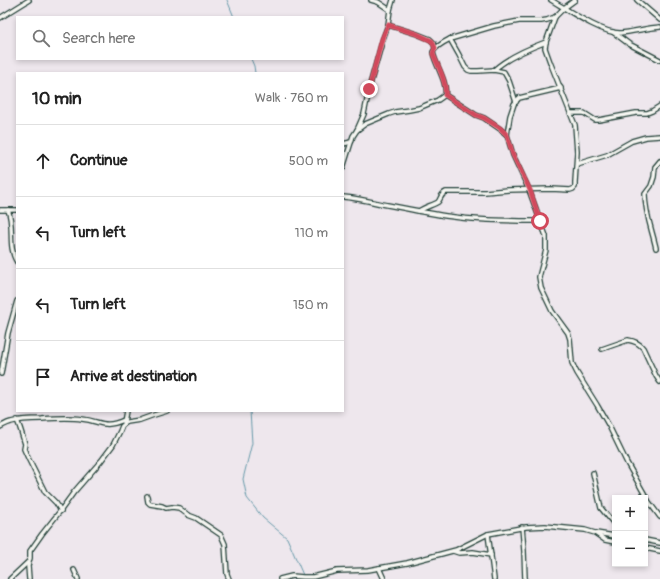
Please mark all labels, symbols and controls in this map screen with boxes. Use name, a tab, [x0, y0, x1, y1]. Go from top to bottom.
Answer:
search box	[16, 16, 344, 60]
icon: search	[30, 27, 52, 49]
text: Search here	[62, 29, 135, 48]
route end	[360, 80, 378, 98]
text: 10 min	[32, 88, 82, 109]
text: Walk · 760 m	[255, 90, 328, 106]
icon: ahead	[32, 150, 54, 172]
text: Continue	[70, 151, 128, 170]
text: 500 m	[289, 153, 328, 169]
route start	[531, 212, 549, 230]
icon: left	[32, 222, 54, 244]
text: Turn left	[70, 223, 126, 242]
text: 110 m	[295, 225, 328, 241]
icon: left	[32, 294, 54, 316]
text: Turn left	[70, 295, 126, 314]
text: 150 m	[293, 297, 328, 313]
icon: arrive	[32, 366, 54, 388]
text: Arrive at destination	[70, 367, 197, 386]
map controls	[612, 495, 648, 567]
button: +	[612, 495, 648, 531]
button: −	[612, 531, 648, 567]

